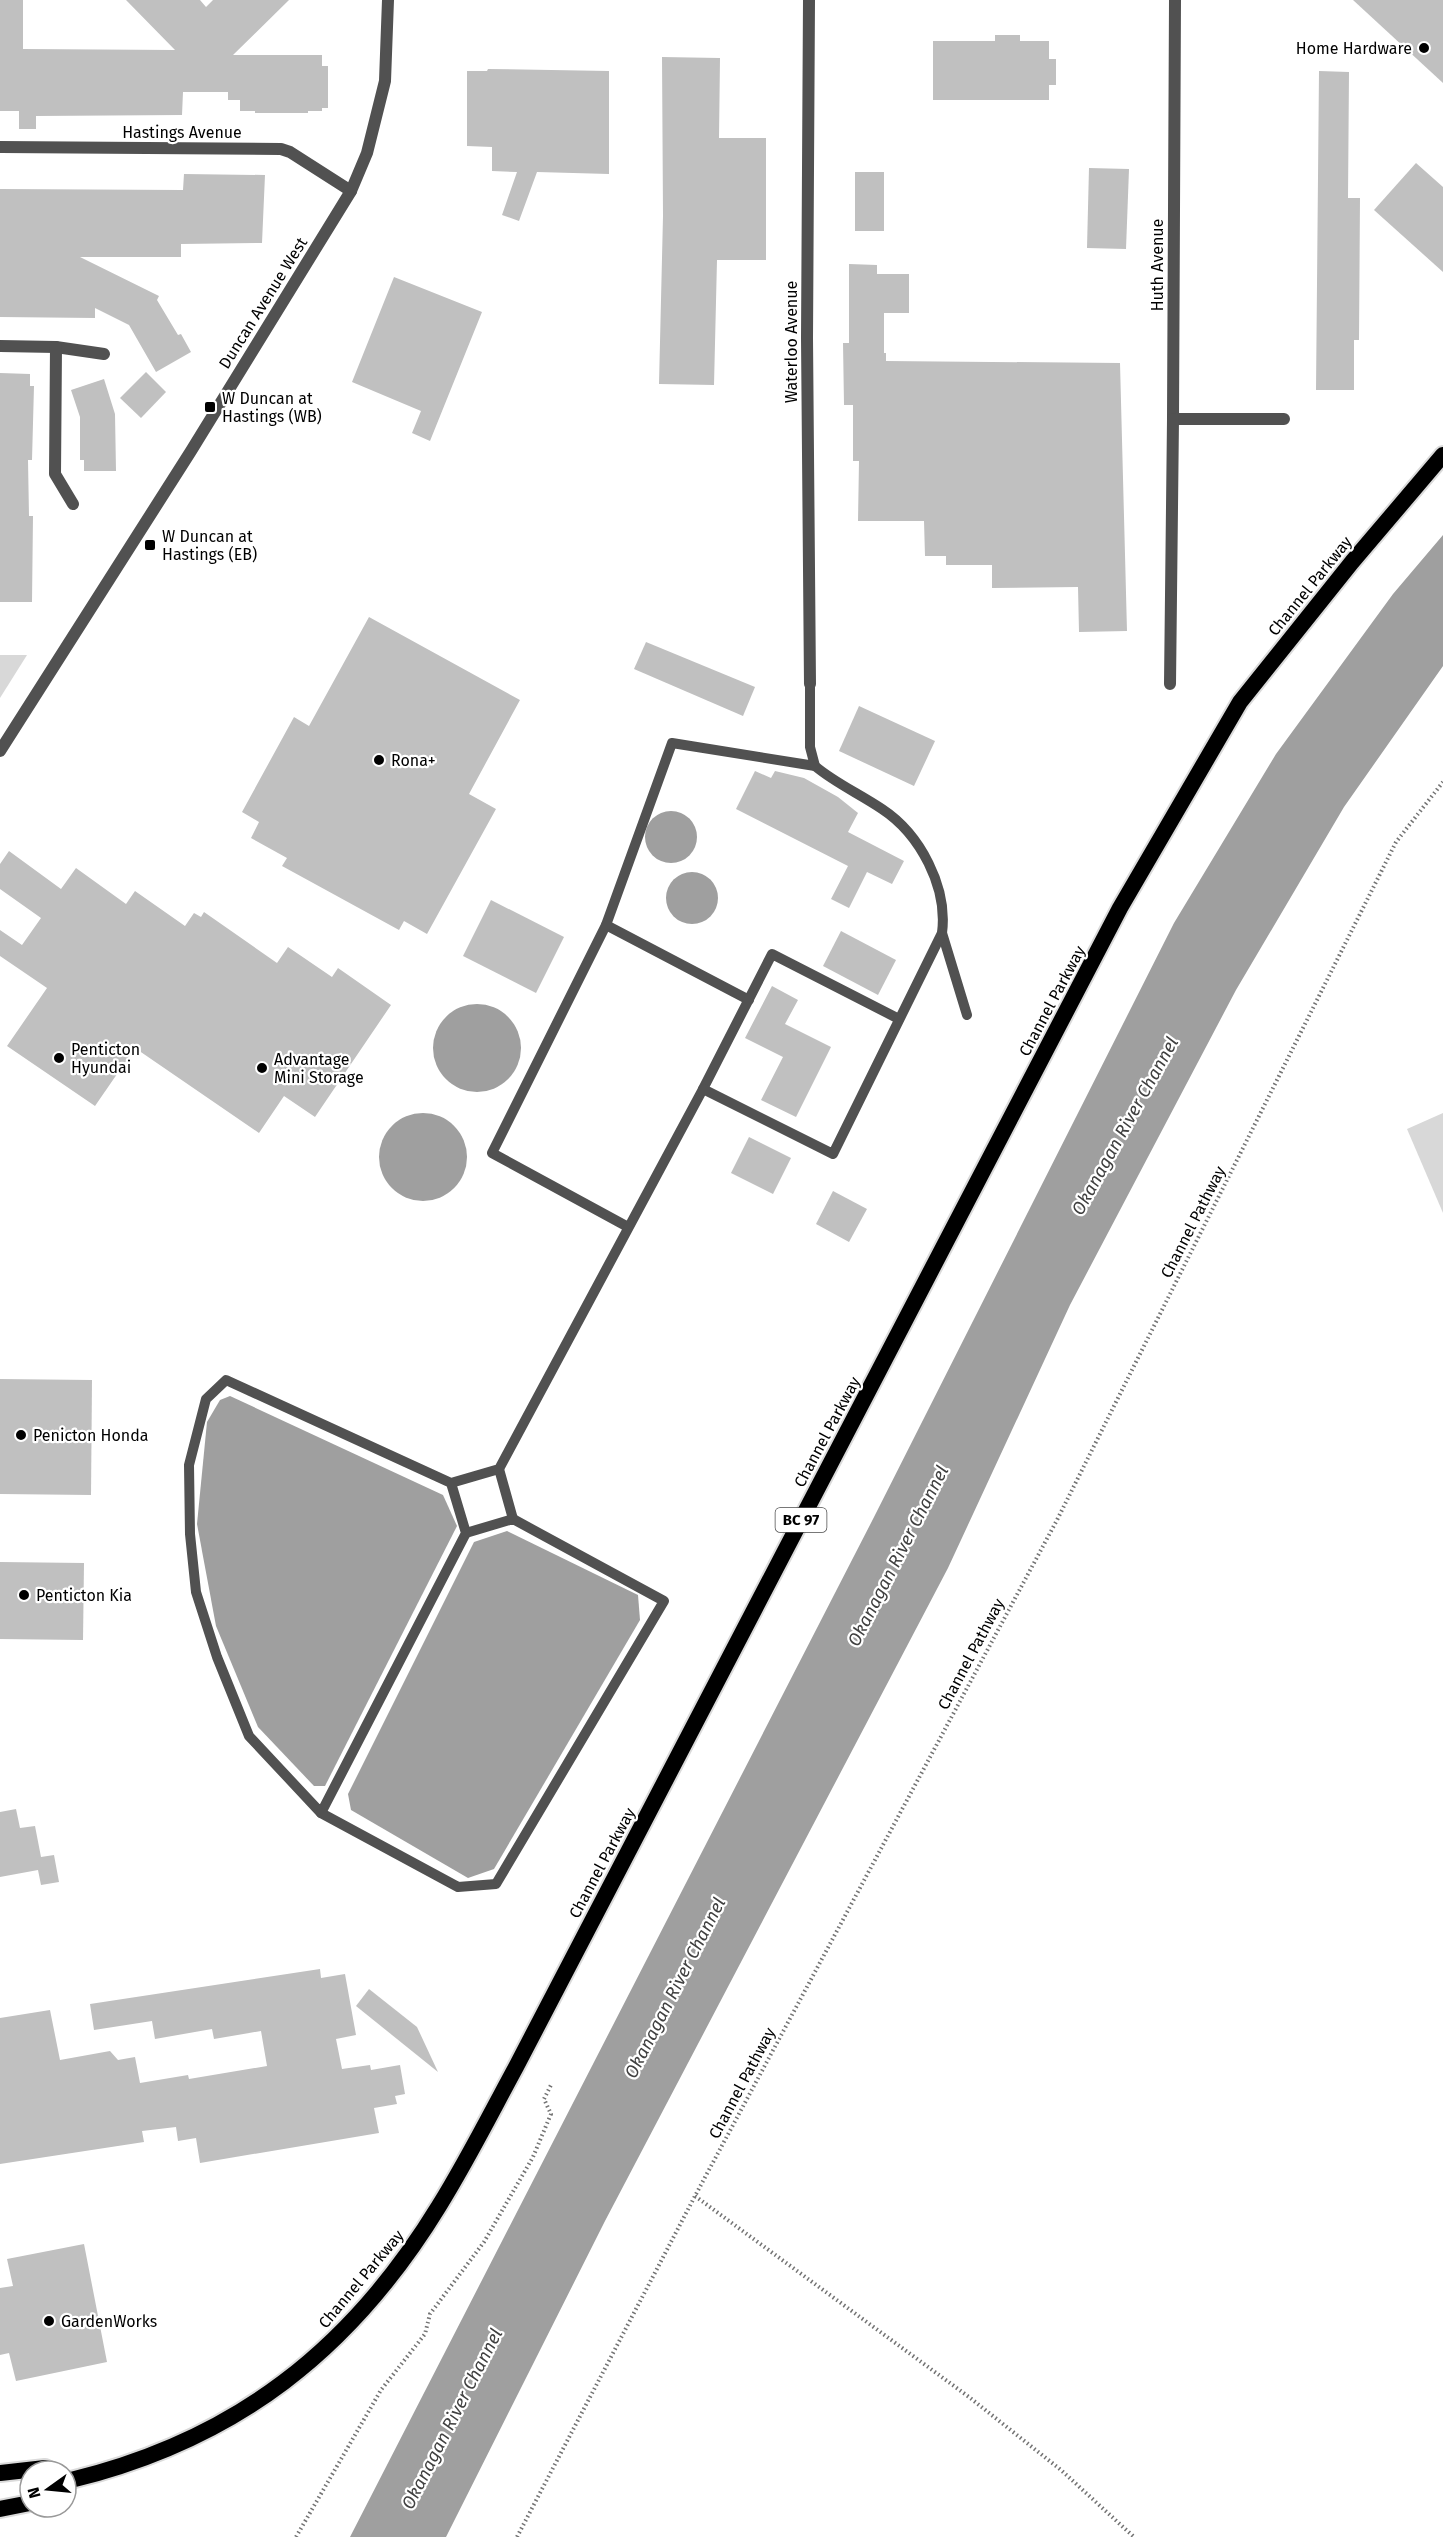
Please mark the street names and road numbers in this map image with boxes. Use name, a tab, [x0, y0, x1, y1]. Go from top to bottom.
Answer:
street label: Hastings Avenue	[122, 123, 242, 142]
street label: Huth Avenue	[1148, 219, 1167, 311]
street label: Duncan Avenue West	[215, 234, 311, 372]
street label: Waterloo Avenue	[782, 281, 801, 403]
street label: Channel Parkway	[1264, 532, 1356, 640]
street label: Channel Parkway	[1015, 942, 1089, 1059]
street label: Channel Pathway	[1157, 1163, 1229, 1281]
street label: Channel Parkway	[790, 1373, 864, 1490]
road number: BC 97	[776, 1508, 826, 1532]
street label: Channel Pathway	[934, 1595, 1008, 1713]
street label: Channel Parkway	[565, 1804, 639, 1921]
street label: Channel Pathway	[705, 2024, 779, 2142]
street label: Channel Parkway	[314, 2226, 408, 2332]

